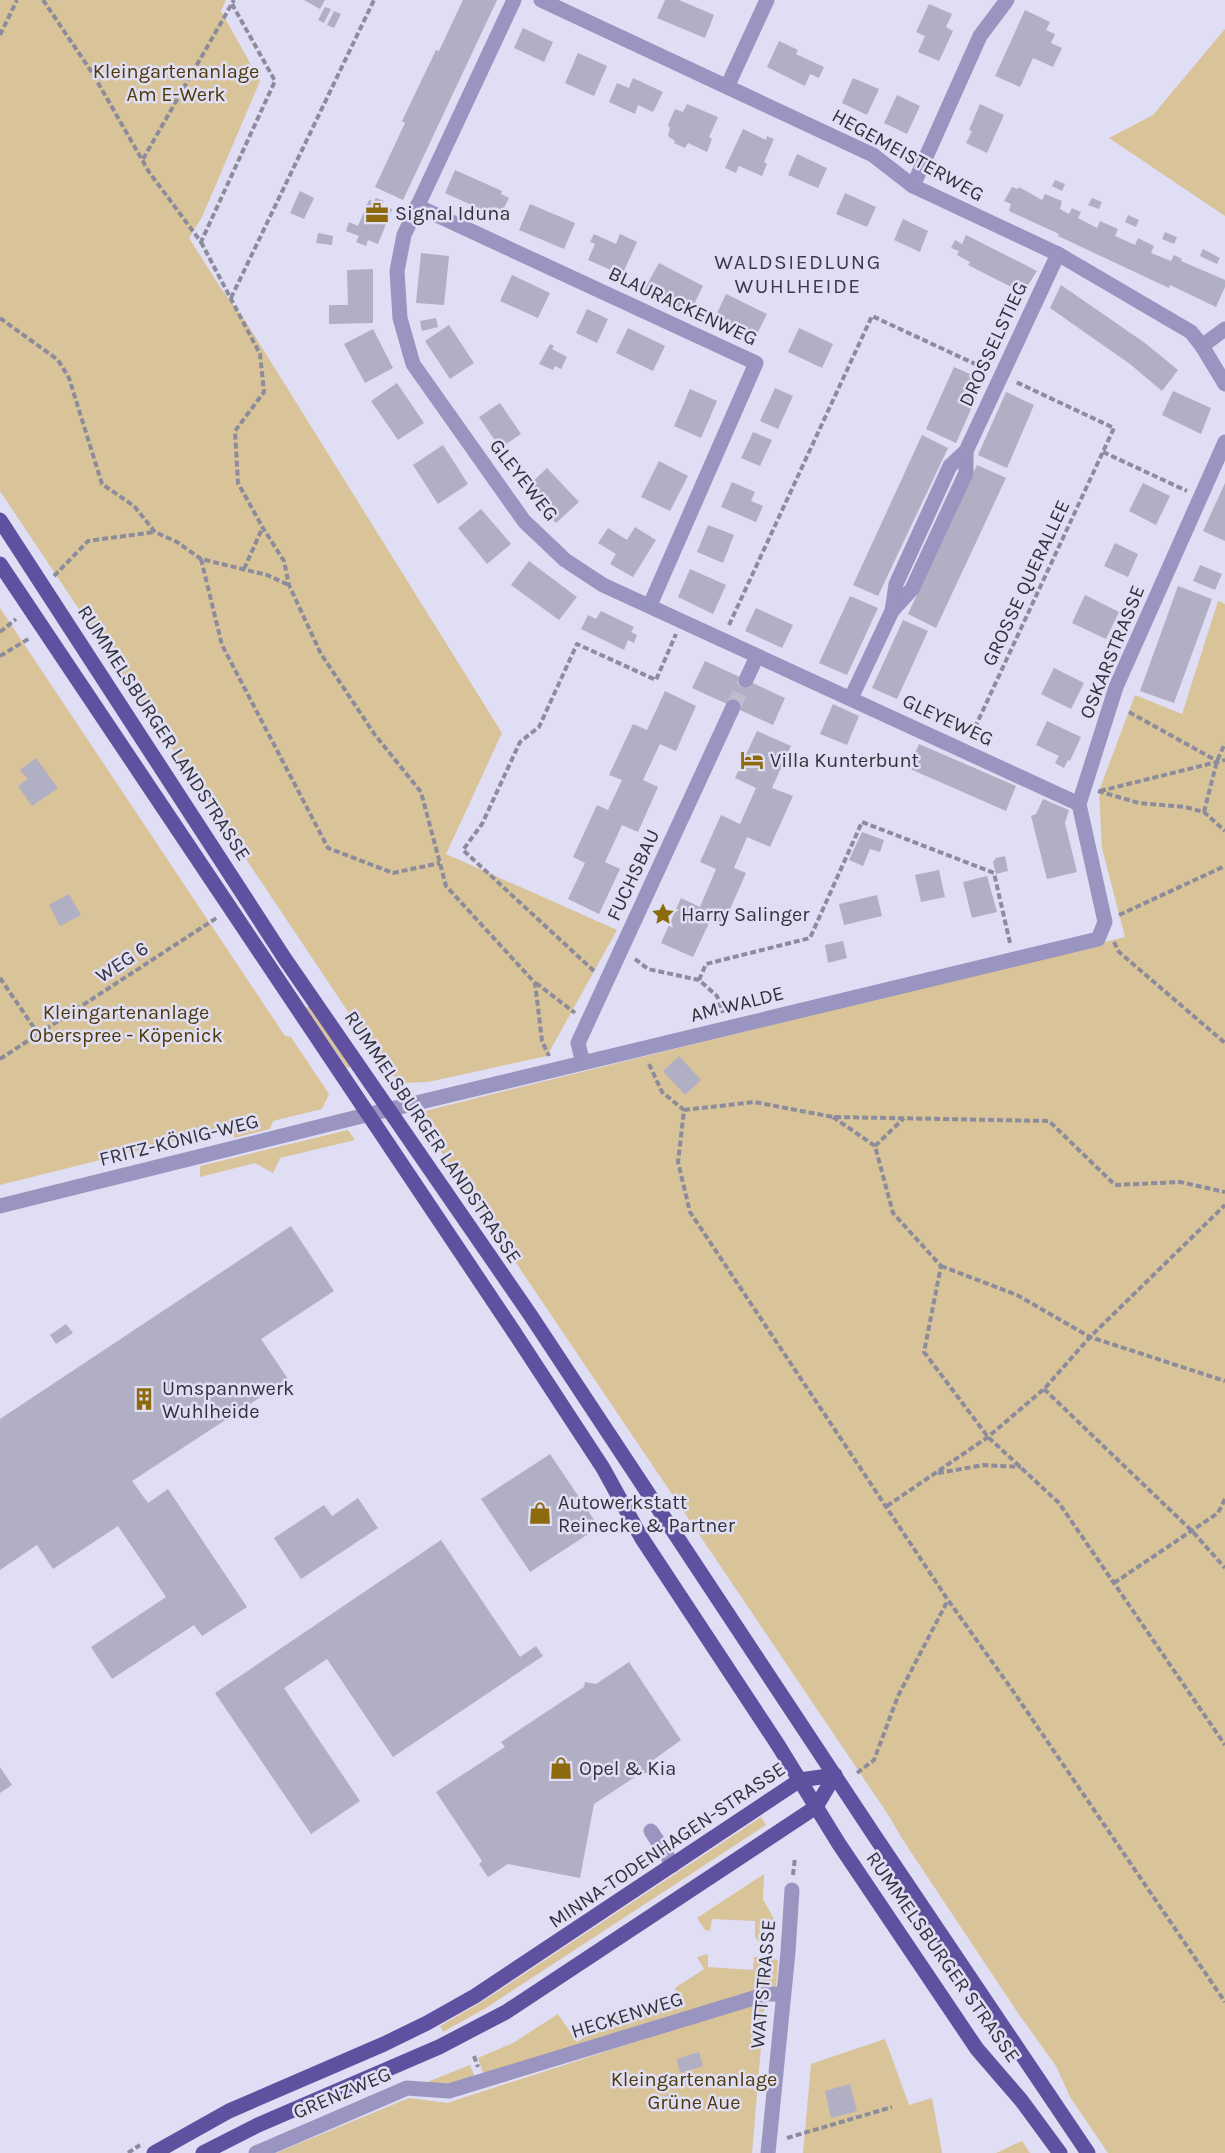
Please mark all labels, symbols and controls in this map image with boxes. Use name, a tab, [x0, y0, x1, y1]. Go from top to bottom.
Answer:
park label: Kleingartenanlage Am E-Werk	[93, 60, 259, 106]
street label: HEGEMEISTERWEG	[828, 104, 988, 206]
office icon: Signal Iduna	[364, 200, 390, 226]
place label: Signal Iduna	[395, 202, 510, 225]
district label: WALDSIEDLUNG WUHLHEIDE	[714, 250, 882, 298]
street label: BLAURACKENWEG	[605, 261, 761, 351]
street label: DROSSELSTIEG	[954, 278, 1032, 410]
street label: GLEYEWEG	[485, 434, 563, 526]
street label: GROSSE QUERALLEE	[977, 496, 1075, 670]
street label: OSKARSTRASSE	[1075, 582, 1149, 722]
street label: RUMMELSBURGER LANDSTRASSE	[73, 601, 255, 865]
street label: GLEYEWEG	[899, 689, 997, 751]
hotel icon: Villa Kunterbunt	[739, 747, 765, 773]
place label: Villa Kunterbunt	[770, 749, 920, 772]
street label: FUCHSBAU	[602, 826, 664, 924]
place icon: Harry Salinger	[650, 901, 676, 927]
place label: Harry Salinger	[681, 903, 810, 926]
street label: WEG 6	[91, 937, 153, 987]
street label: AM WALDE	[688, 981, 786, 1027]
park label: Kleingartenanlage Oberspree - Köpenick	[29, 1001, 223, 1047]
street label: RUMMELSBURGER LANDSTRASSE	[340, 1006, 526, 1268]
street label: FRITZ-KÖNIG-WEG	[97, 1109, 261, 1171]
place label: Umspannwerk Wuhlheide	[162, 1377, 294, 1423]
building icon: Umspannwerk Wuhlheide	[131, 1386, 157, 1412]
place label: Autowerkstatt Reinecke & Partner	[558, 1491, 736, 1537]
shop icon: Autowerkstatt Reinecke & Partner	[527, 1500, 553, 1526]
shop icon: Opel & Kia	[548, 1755, 574, 1781]
street label: MINNA-TODENHAGEN-STRASSE	[544, 1757, 790, 1933]
place label: Opel & Kia	[579, 1757, 676, 1780]
street label: RUMMELSBURGER STRASSE	[861, 1847, 1025, 2067]
street label: WATTSTRASSE	[746, 1919, 780, 2049]
street label: HECKENWEG	[568, 1987, 686, 2043]
street label: GRENZWEG	[290, 2062, 394, 2124]
park label: Kleingartenanlage Grüne Aue	[611, 2068, 777, 2114]

